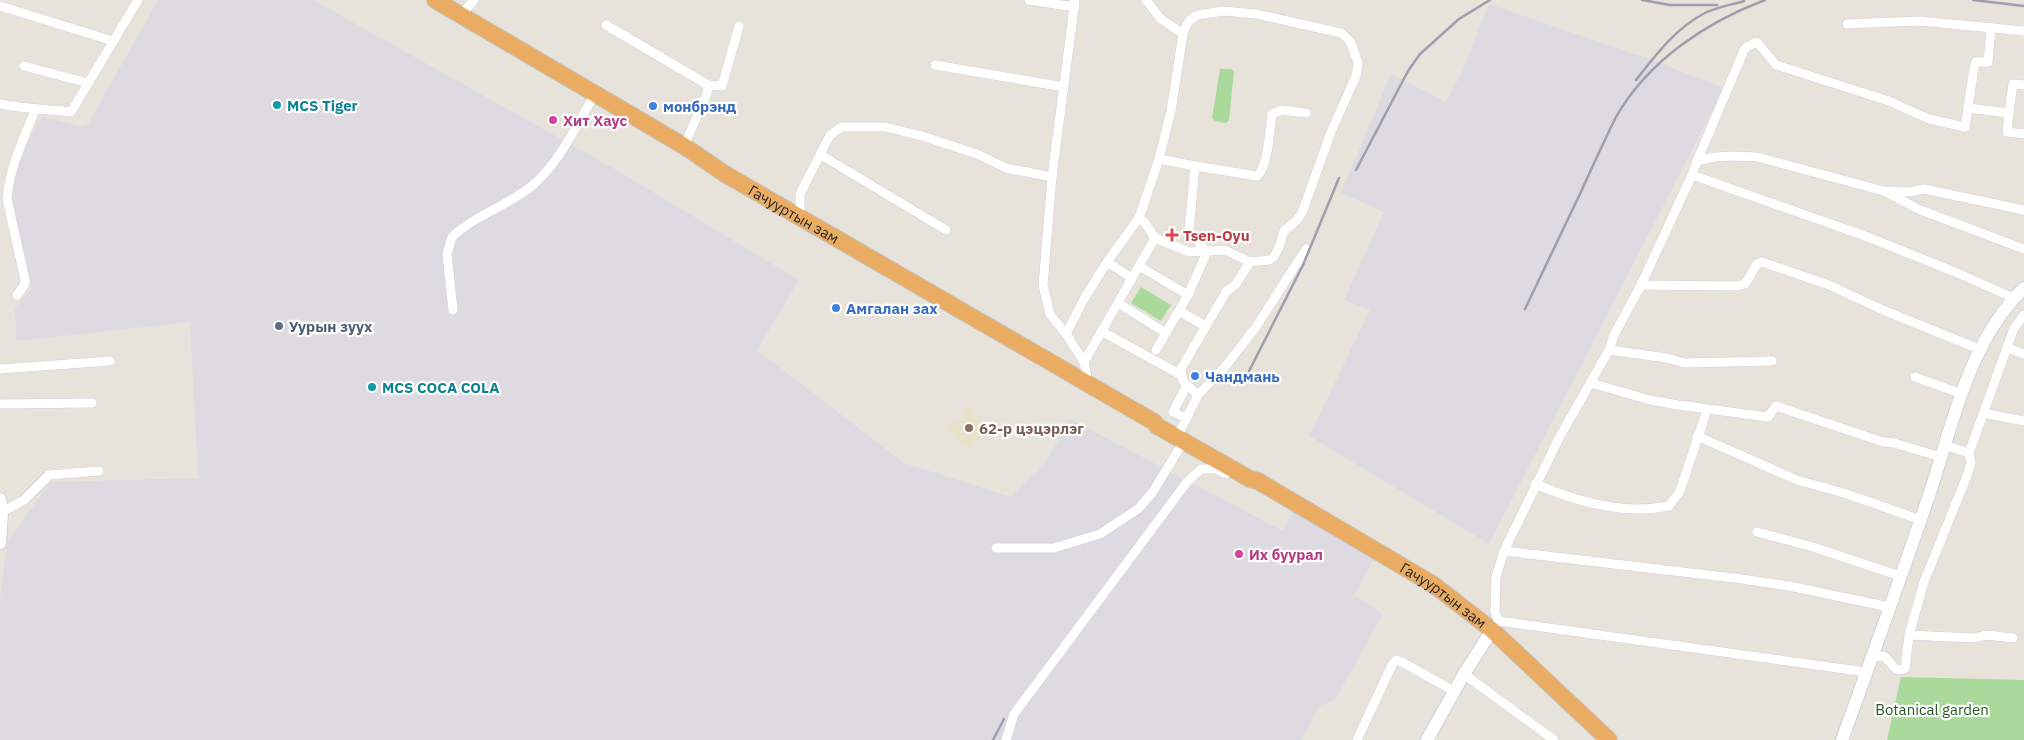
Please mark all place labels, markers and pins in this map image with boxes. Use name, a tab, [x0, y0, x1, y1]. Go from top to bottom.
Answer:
place label: MCS Tiger	[287, 96, 358, 115]
place label: монбрэнд	[663, 97, 736, 116]
marker: MCS Tiger	[271, 99, 283, 111]
marker: монбрэнд	[647, 100, 659, 112]
place label: Хит Хаус	[563, 111, 628, 130]
marker: Хит Хаус	[547, 114, 559, 126]
place label: Tsen-Oyu	[1183, 226, 1250, 245]
marker: Tsen-Oyu	[1165, 228, 1179, 242]
place label: Амгалан зах	[846, 299, 938, 318]
marker: Амгалан зах	[830, 302, 842, 314]
place label: Уурын зуух	[289, 317, 373, 336]
marker: Уурын зуух	[273, 320, 285, 332]
place label: Чандмань	[1205, 367, 1280, 386]
marker: Чандмань	[1189, 370, 1201, 382]
place label: MCS COCA COLA	[382, 378, 499, 397]
marker: MCS COCA COLA	[366, 381, 378, 393]
place label: 62-р цэцэрлэг	[979, 419, 1084, 438]
marker: 62-р цэцэрлэг	[963, 422, 975, 434]
place label: Их буурал	[1249, 545, 1323, 564]
marker: Их буурал	[1233, 548, 1245, 560]

